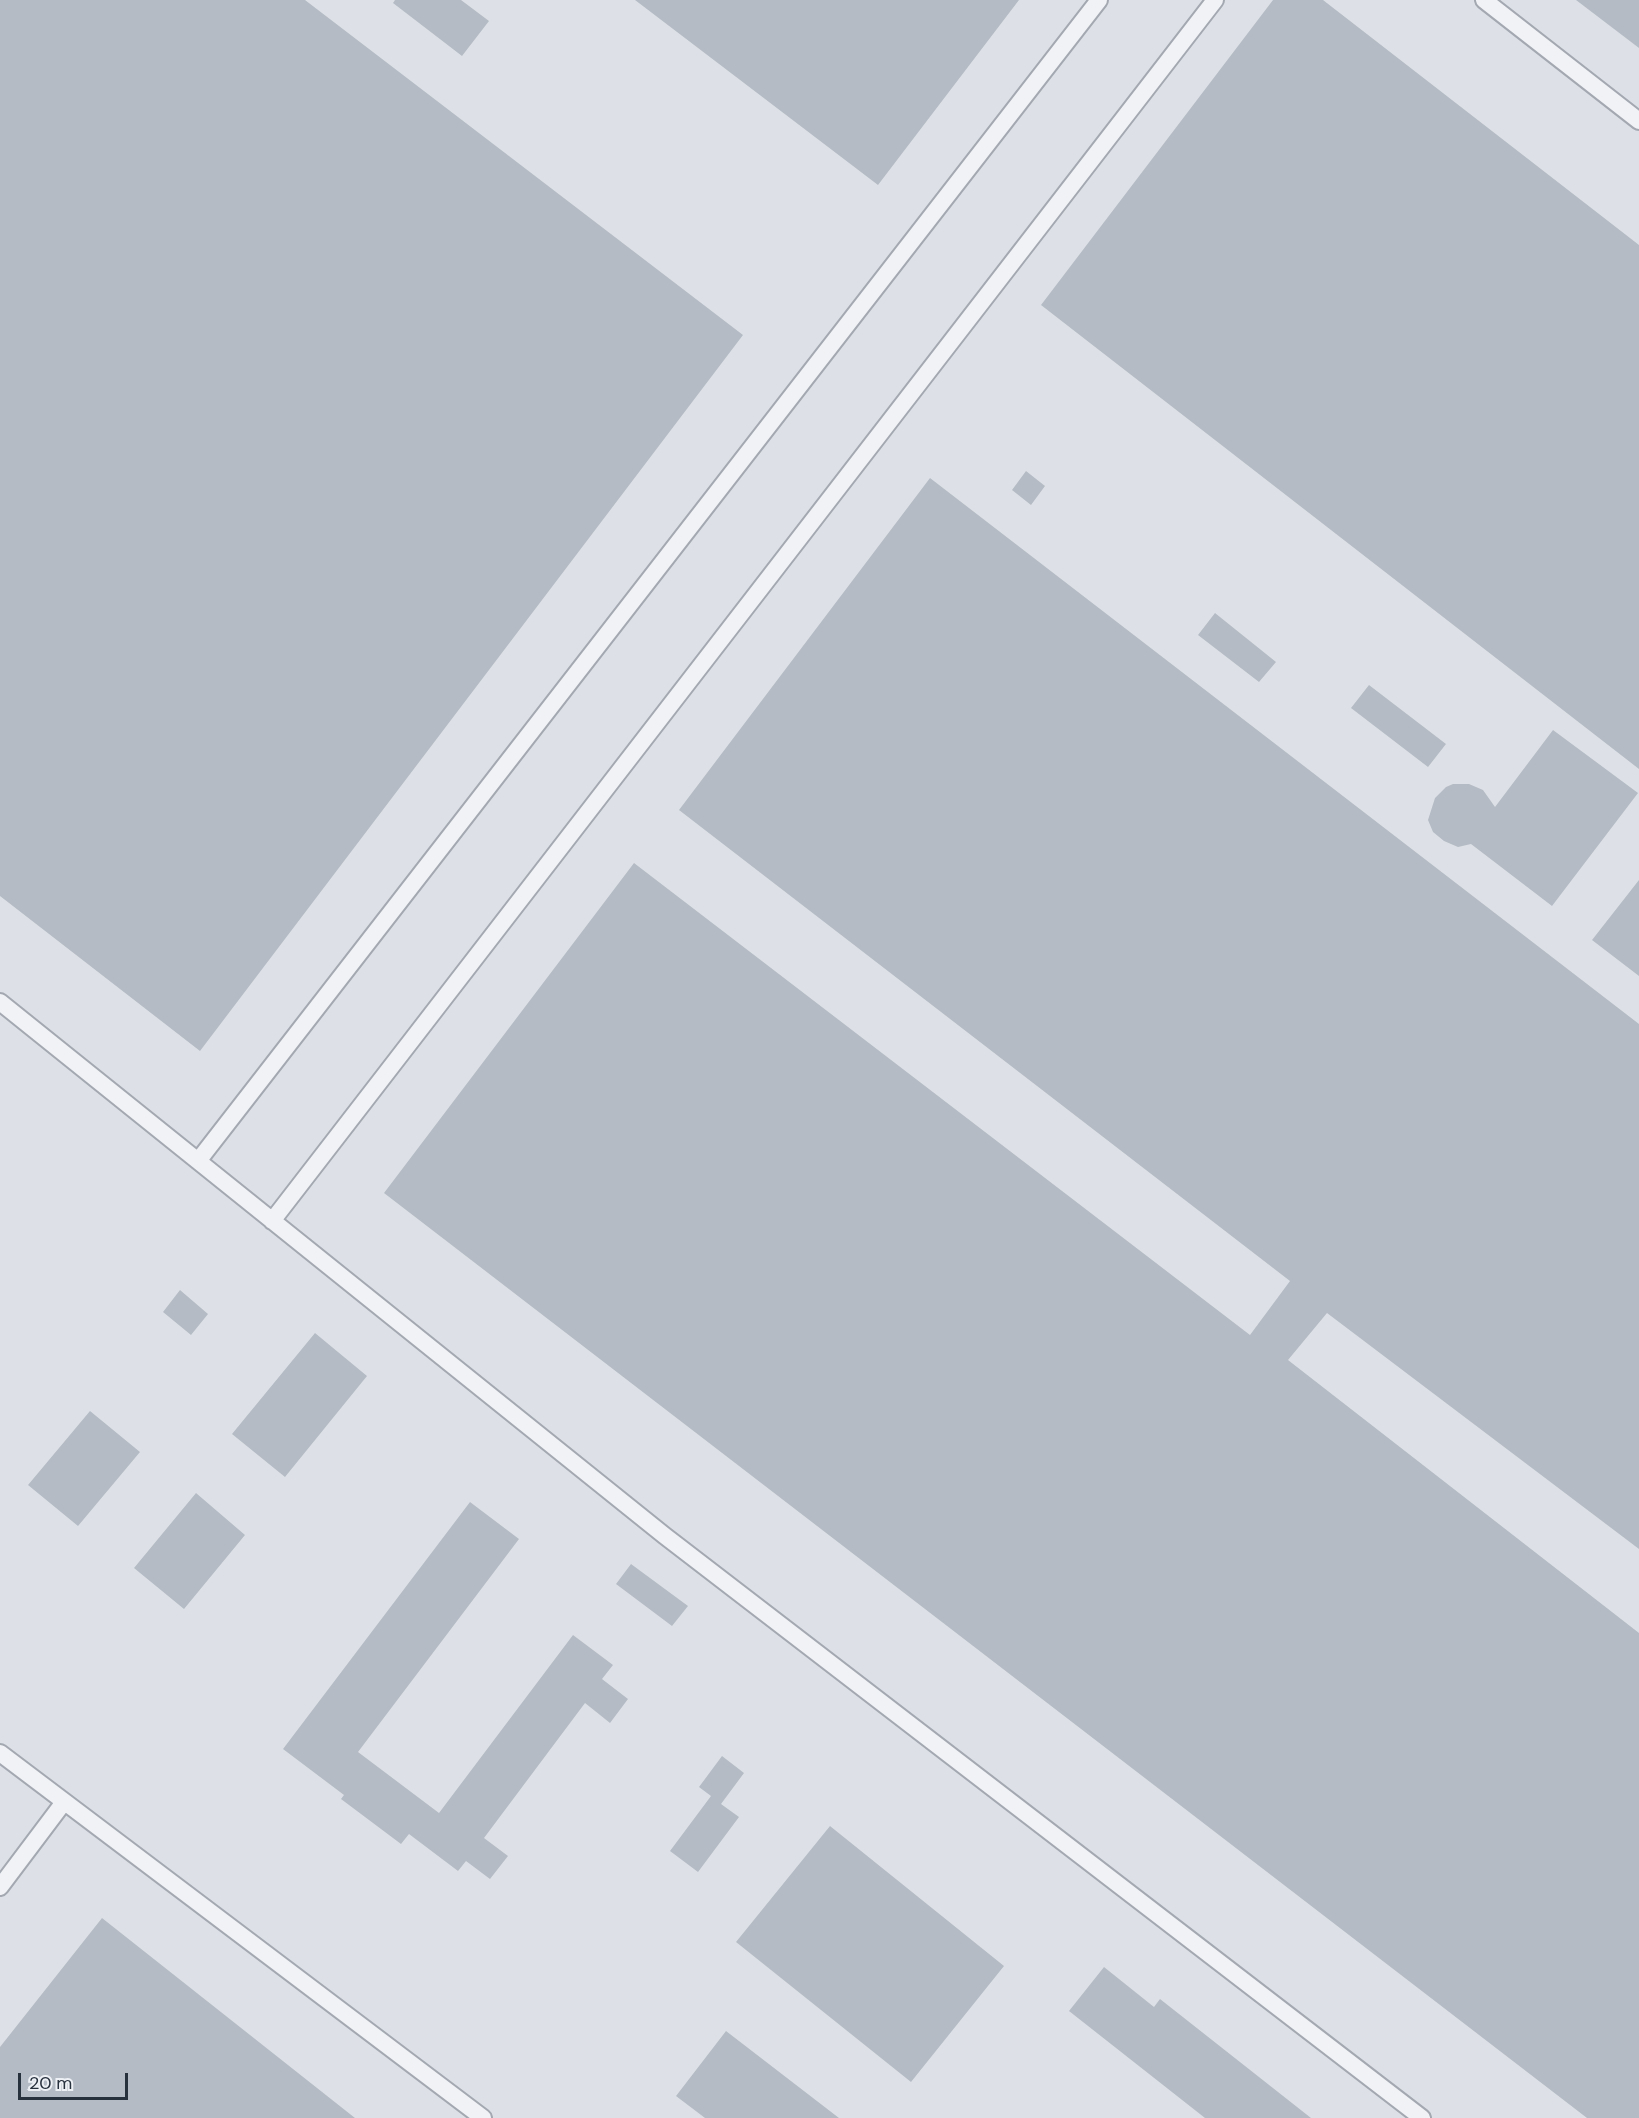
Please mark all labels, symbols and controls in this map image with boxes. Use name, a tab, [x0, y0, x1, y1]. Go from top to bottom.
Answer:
scale bar	[21, 2061, 130, 2099]
text: 20 m	[29, 2071, 72, 2095]

